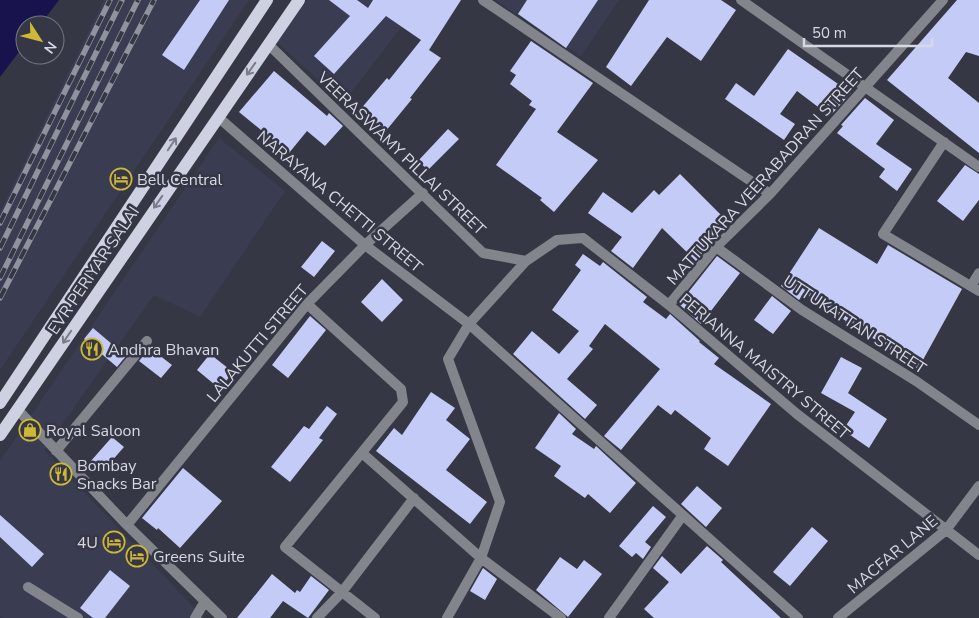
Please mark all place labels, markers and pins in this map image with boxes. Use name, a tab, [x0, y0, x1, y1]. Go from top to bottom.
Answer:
hotel icon: Bell Central	[109, 167, 133, 191]
place label: Bell Central	[137, 169, 222, 191]
restaurant icon: Andhra Bhavan	[80, 337, 104, 361]
place label: Andhra Bhavan	[108, 339, 219, 361]
shop icon: Royal Saloon	[18, 418, 42, 442]
place label: Royal Saloon	[46, 420, 141, 442]
place label: Bombay Snacks Bar	[77, 455, 157, 495]
restaurant icon: Bombay Snacks Bar	[49, 462, 73, 486]
hotel icon: 4U	[102, 530, 126, 554]
place label: 4U	[77, 532, 98, 554]
hotel icon: Greens Suite	[125, 544, 149, 568]
place label: Greens Suite	[153, 546, 245, 568]

